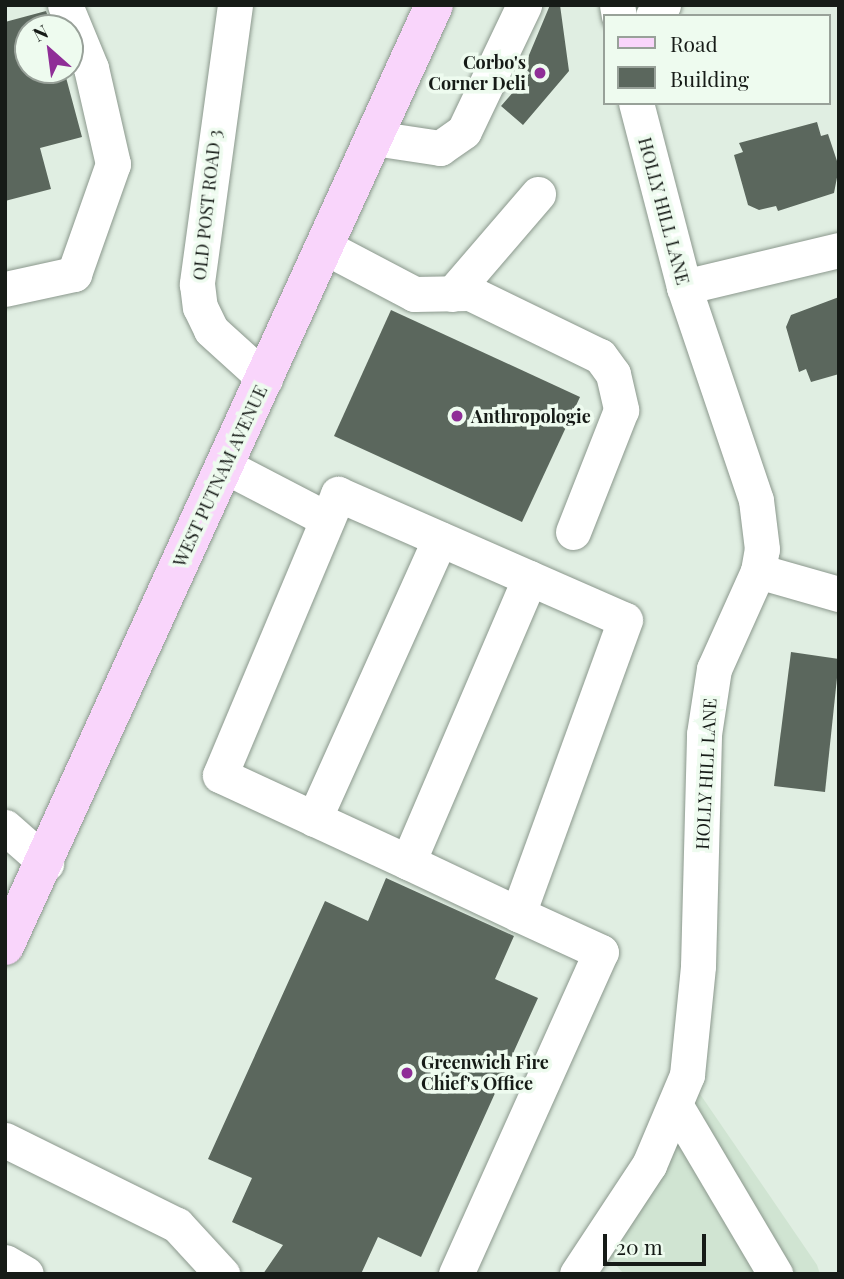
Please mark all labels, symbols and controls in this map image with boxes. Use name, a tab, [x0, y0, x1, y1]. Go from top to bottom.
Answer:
north arrow	[14, 14, 84, 84]
legend	[602, 14, 830, 105]
text: N	[28, 18, 52, 47]
text: Road	[670, 29, 718, 57]
place label: Corbo's Corner Deli	[428, 52, 526, 94]
text: Building	[670, 64, 749, 92]
marker: Corbo's Corner Deli	[532, 65, 548, 81]
street label: OLD POST ROAD 3	[188, 128, 226, 282]
street label: HOLLY HILL LANE	[634, 135, 694, 287]
street label: WEST PUTNAM AVENUE	[168, 381, 272, 571]
place label: Anthropologie	[471, 405, 591, 427]
marker: Anthropologie	[449, 408, 465, 424]
street label: HOLLY HILL LANE	[691, 697, 721, 851]
place label: Greenwich Fire Chief's Office	[421, 1052, 549, 1094]
marker: Greenwich Fire Chief's Office	[399, 1065, 415, 1081]
scale bar	[606, 1220, 709, 1264]
text: 20 m	[616, 1232, 663, 1260]

